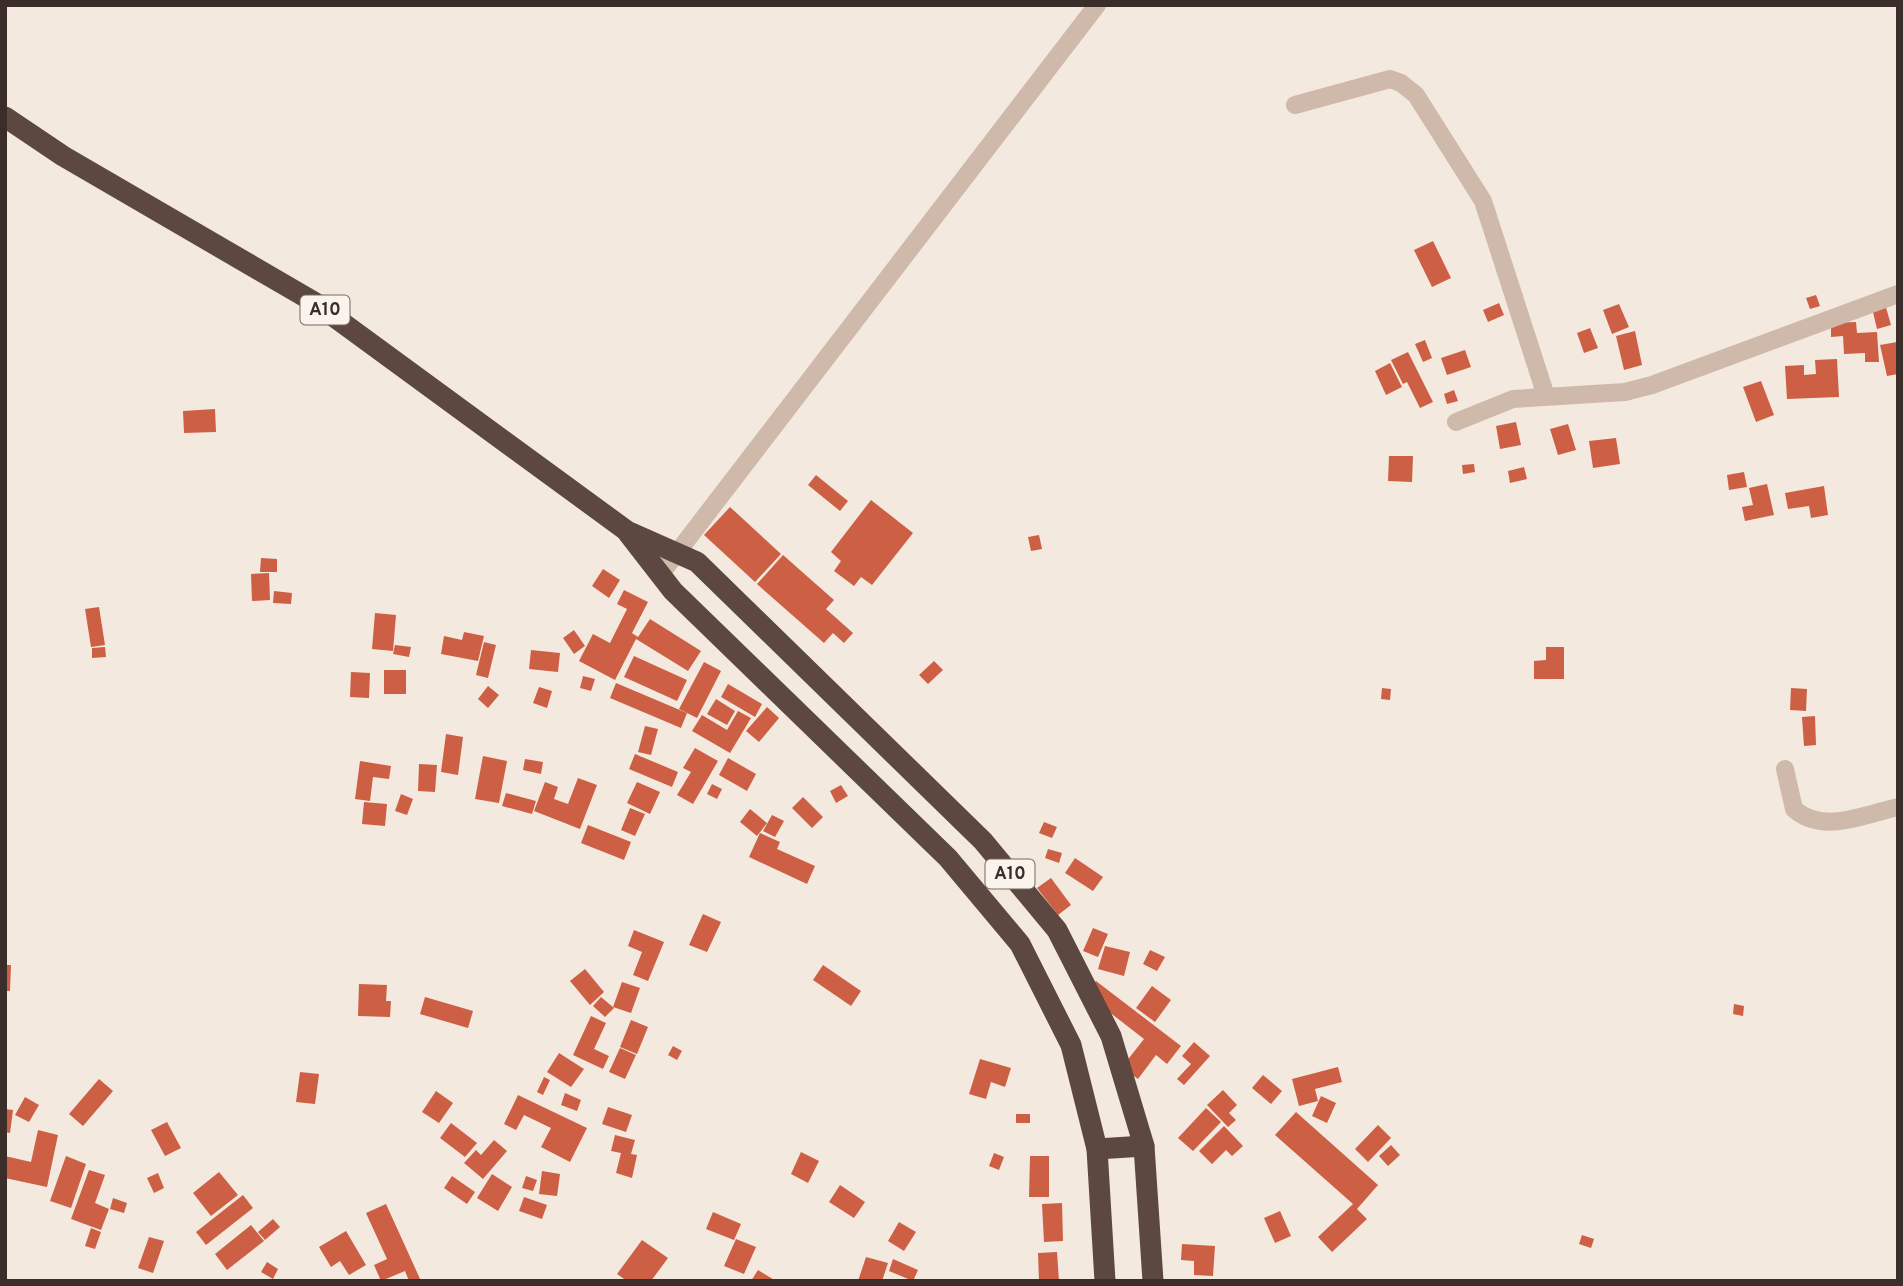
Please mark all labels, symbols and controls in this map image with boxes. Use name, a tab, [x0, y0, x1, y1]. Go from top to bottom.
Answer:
road number: A10	[300, 296, 350, 324]
road number: A10	[986, 860, 1034, 888]

